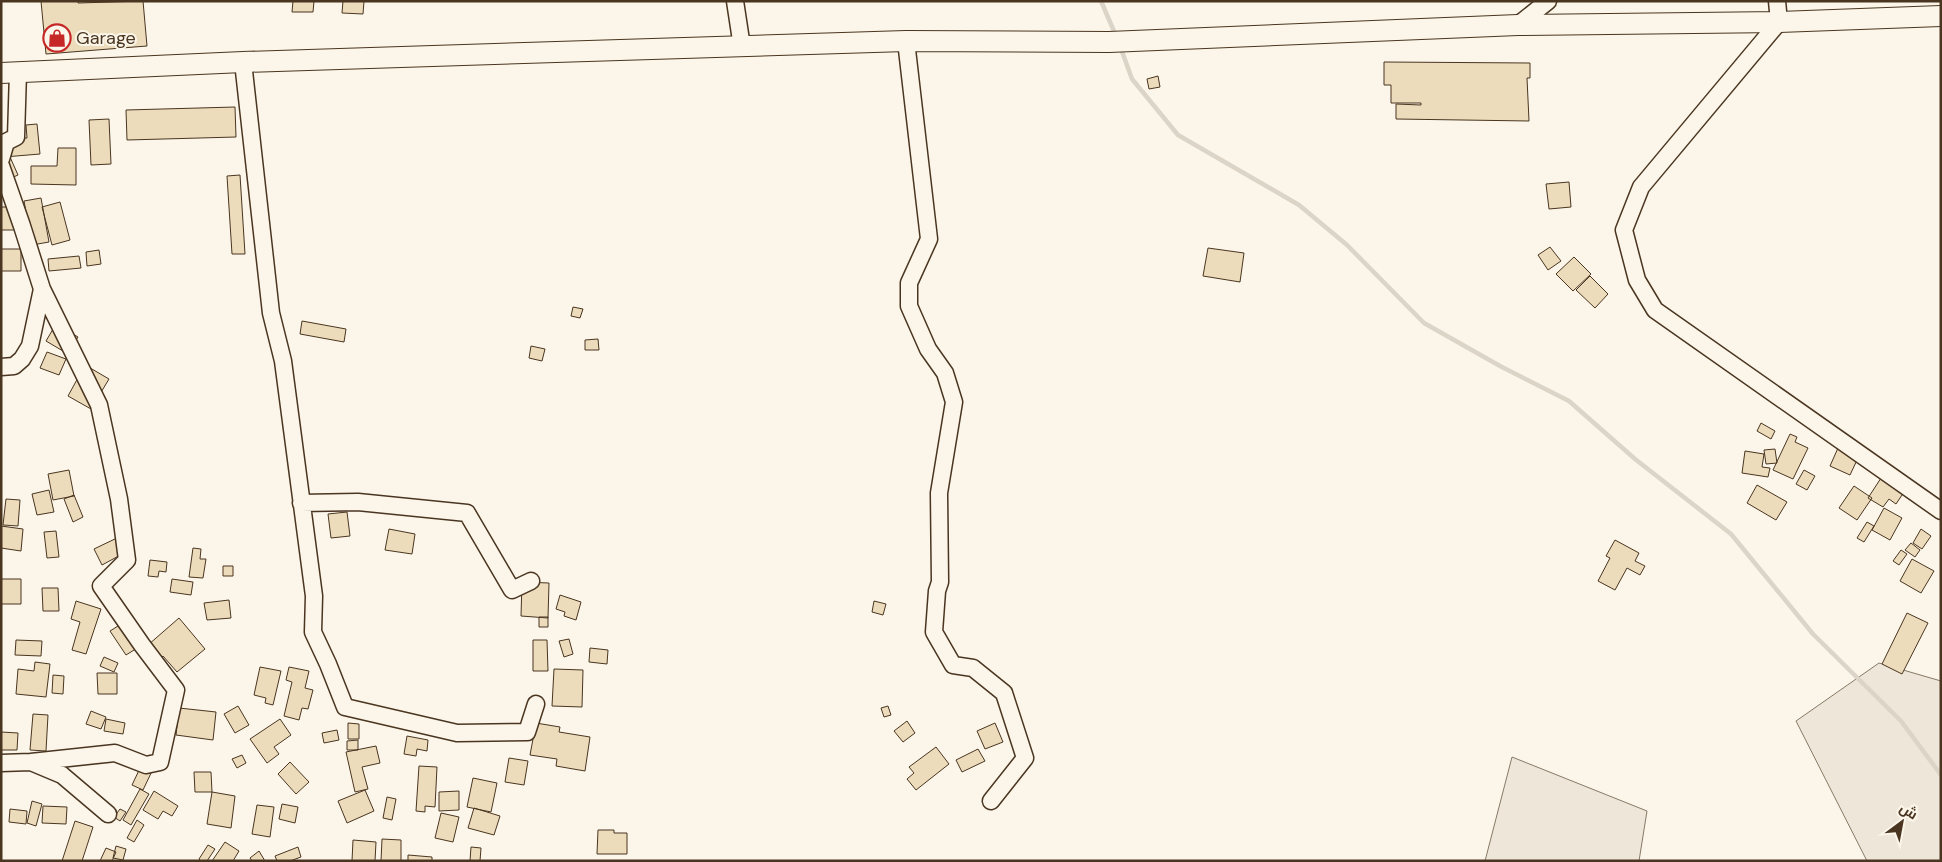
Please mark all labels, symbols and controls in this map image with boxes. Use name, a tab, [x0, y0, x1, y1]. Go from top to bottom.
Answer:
shop icon: Garage	[42, 23, 72, 53]
place label: Garage	[76, 26, 136, 50]
north arrow	[1877, 797, 1927, 847]
text: ش	[1897, 799, 1921, 823]

